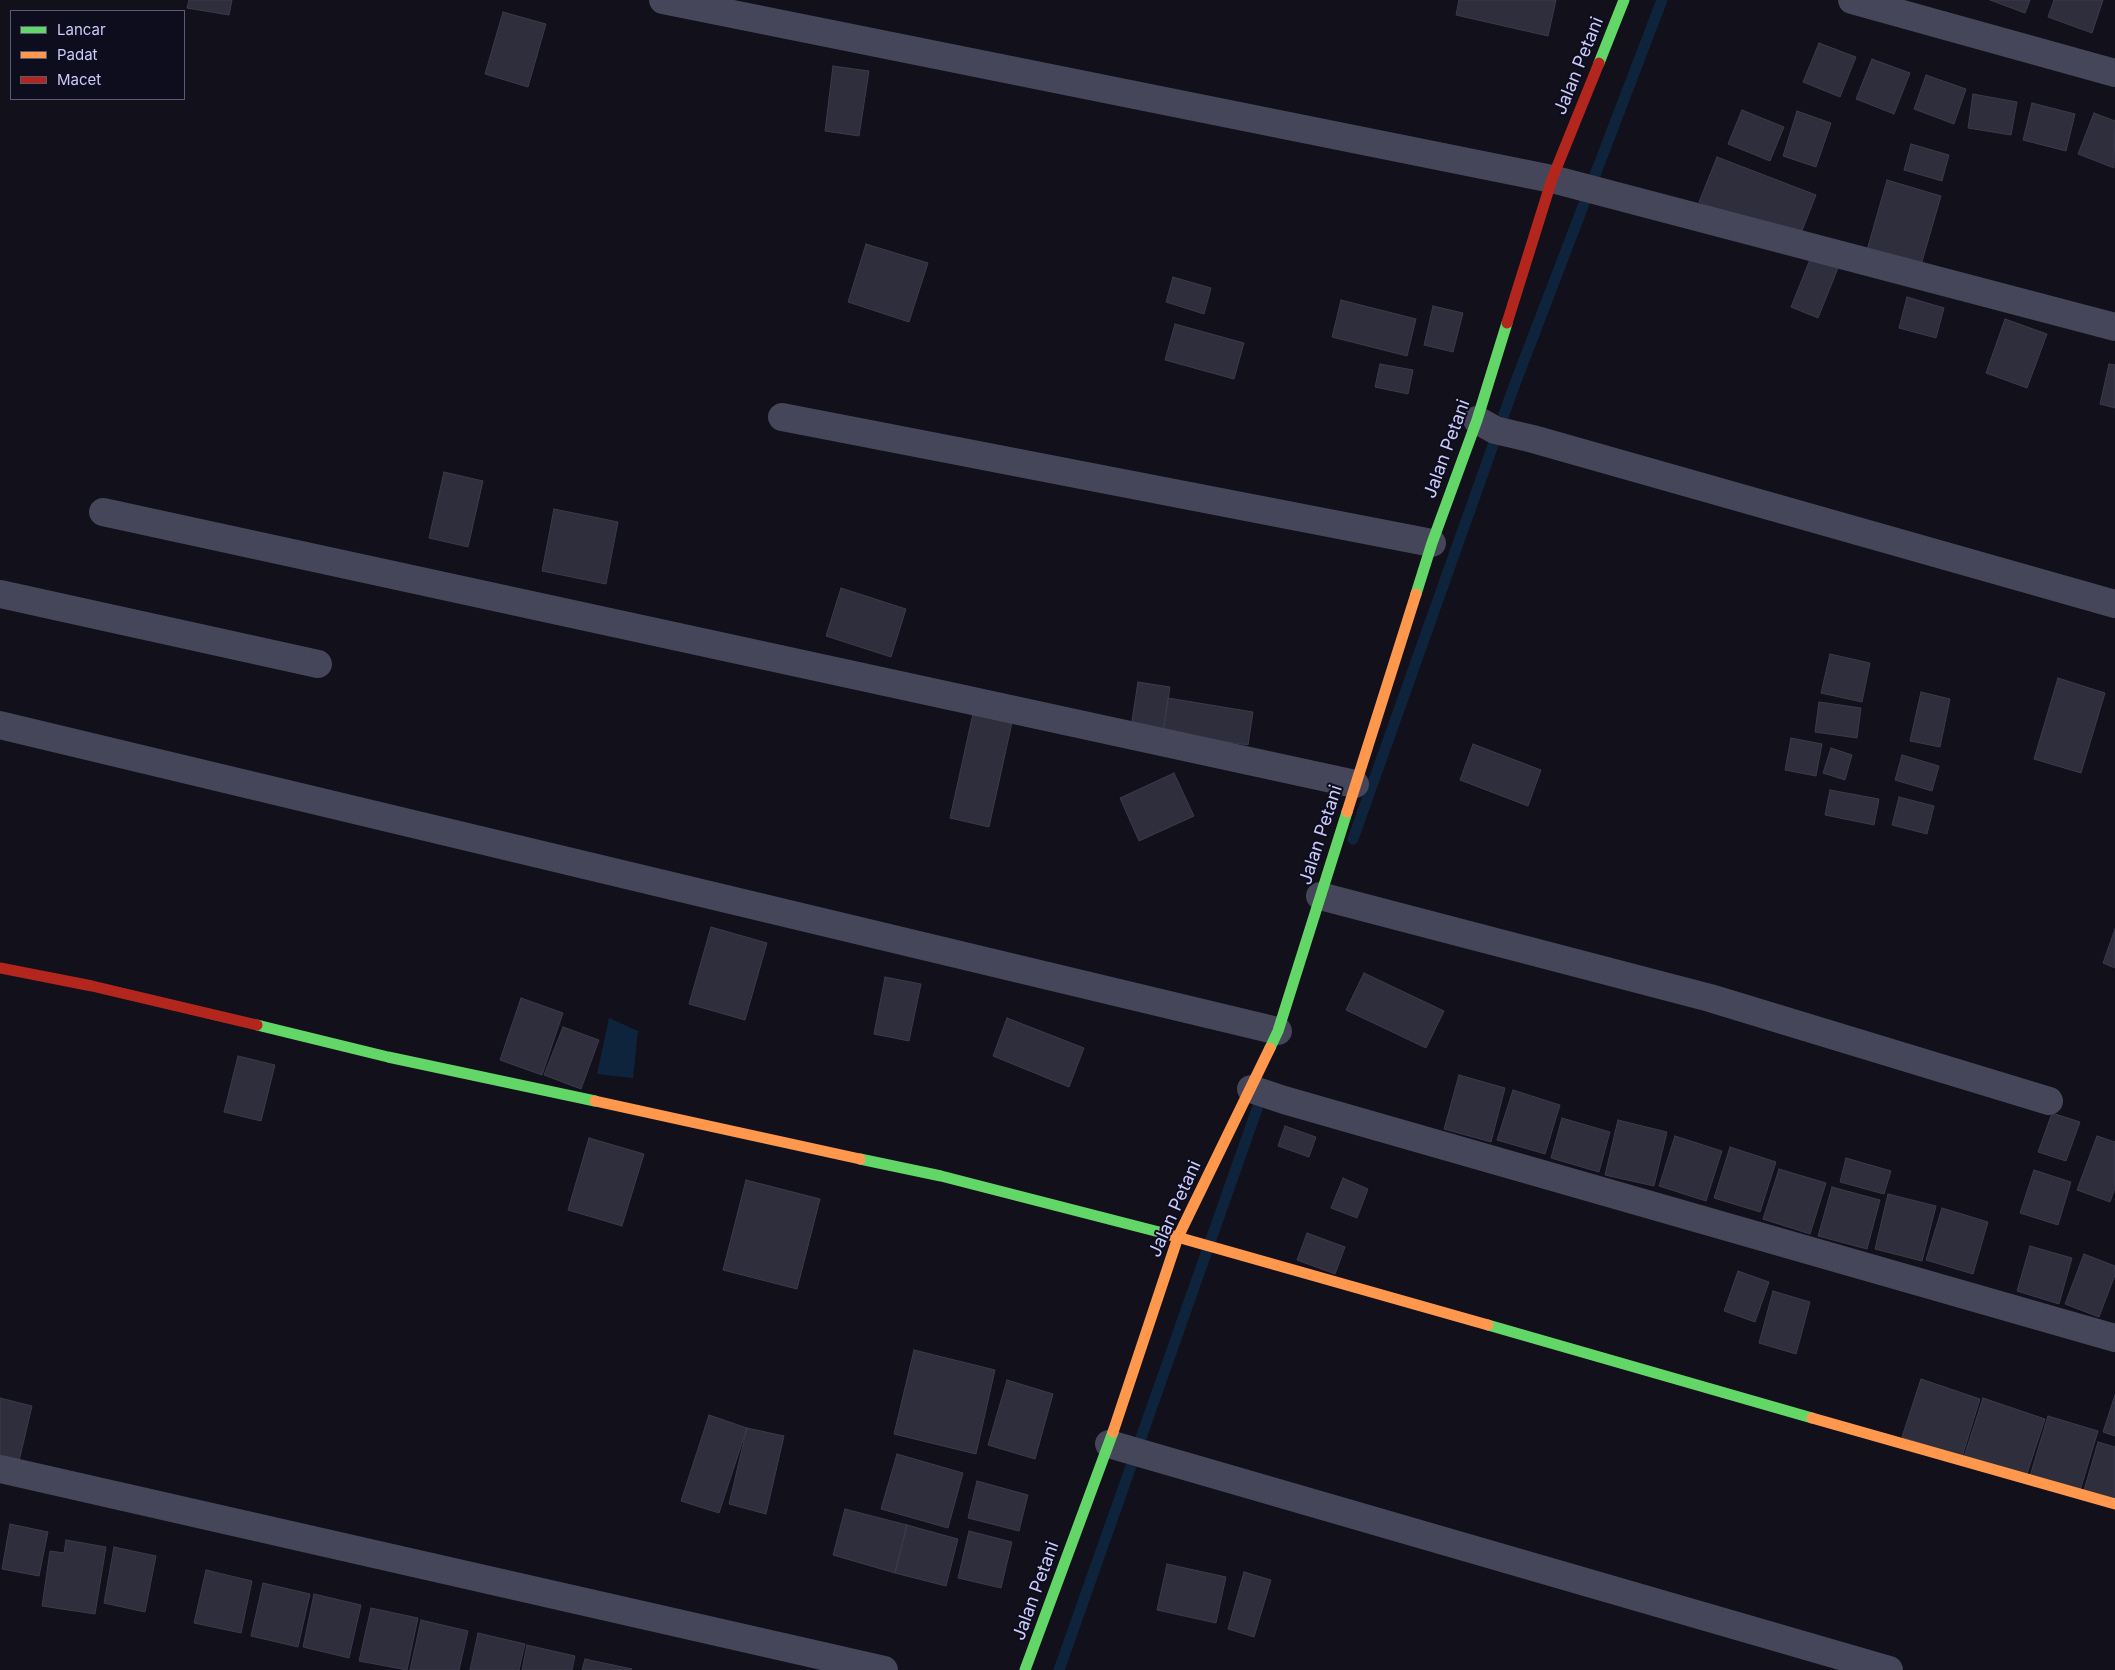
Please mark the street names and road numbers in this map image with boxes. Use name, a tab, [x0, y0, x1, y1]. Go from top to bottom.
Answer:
street label: Jalan Petani	[1550, 14, 1608, 118]
street label: Jalan Petani	[1419, 397, 1475, 501]
street label: Jalan Petani	[1295, 782, 1347, 888]
street label: Jalan Petani	[1144, 1157, 1206, 1261]
street label: Jalan Petani	[1008, 1539, 1064, 1643]

